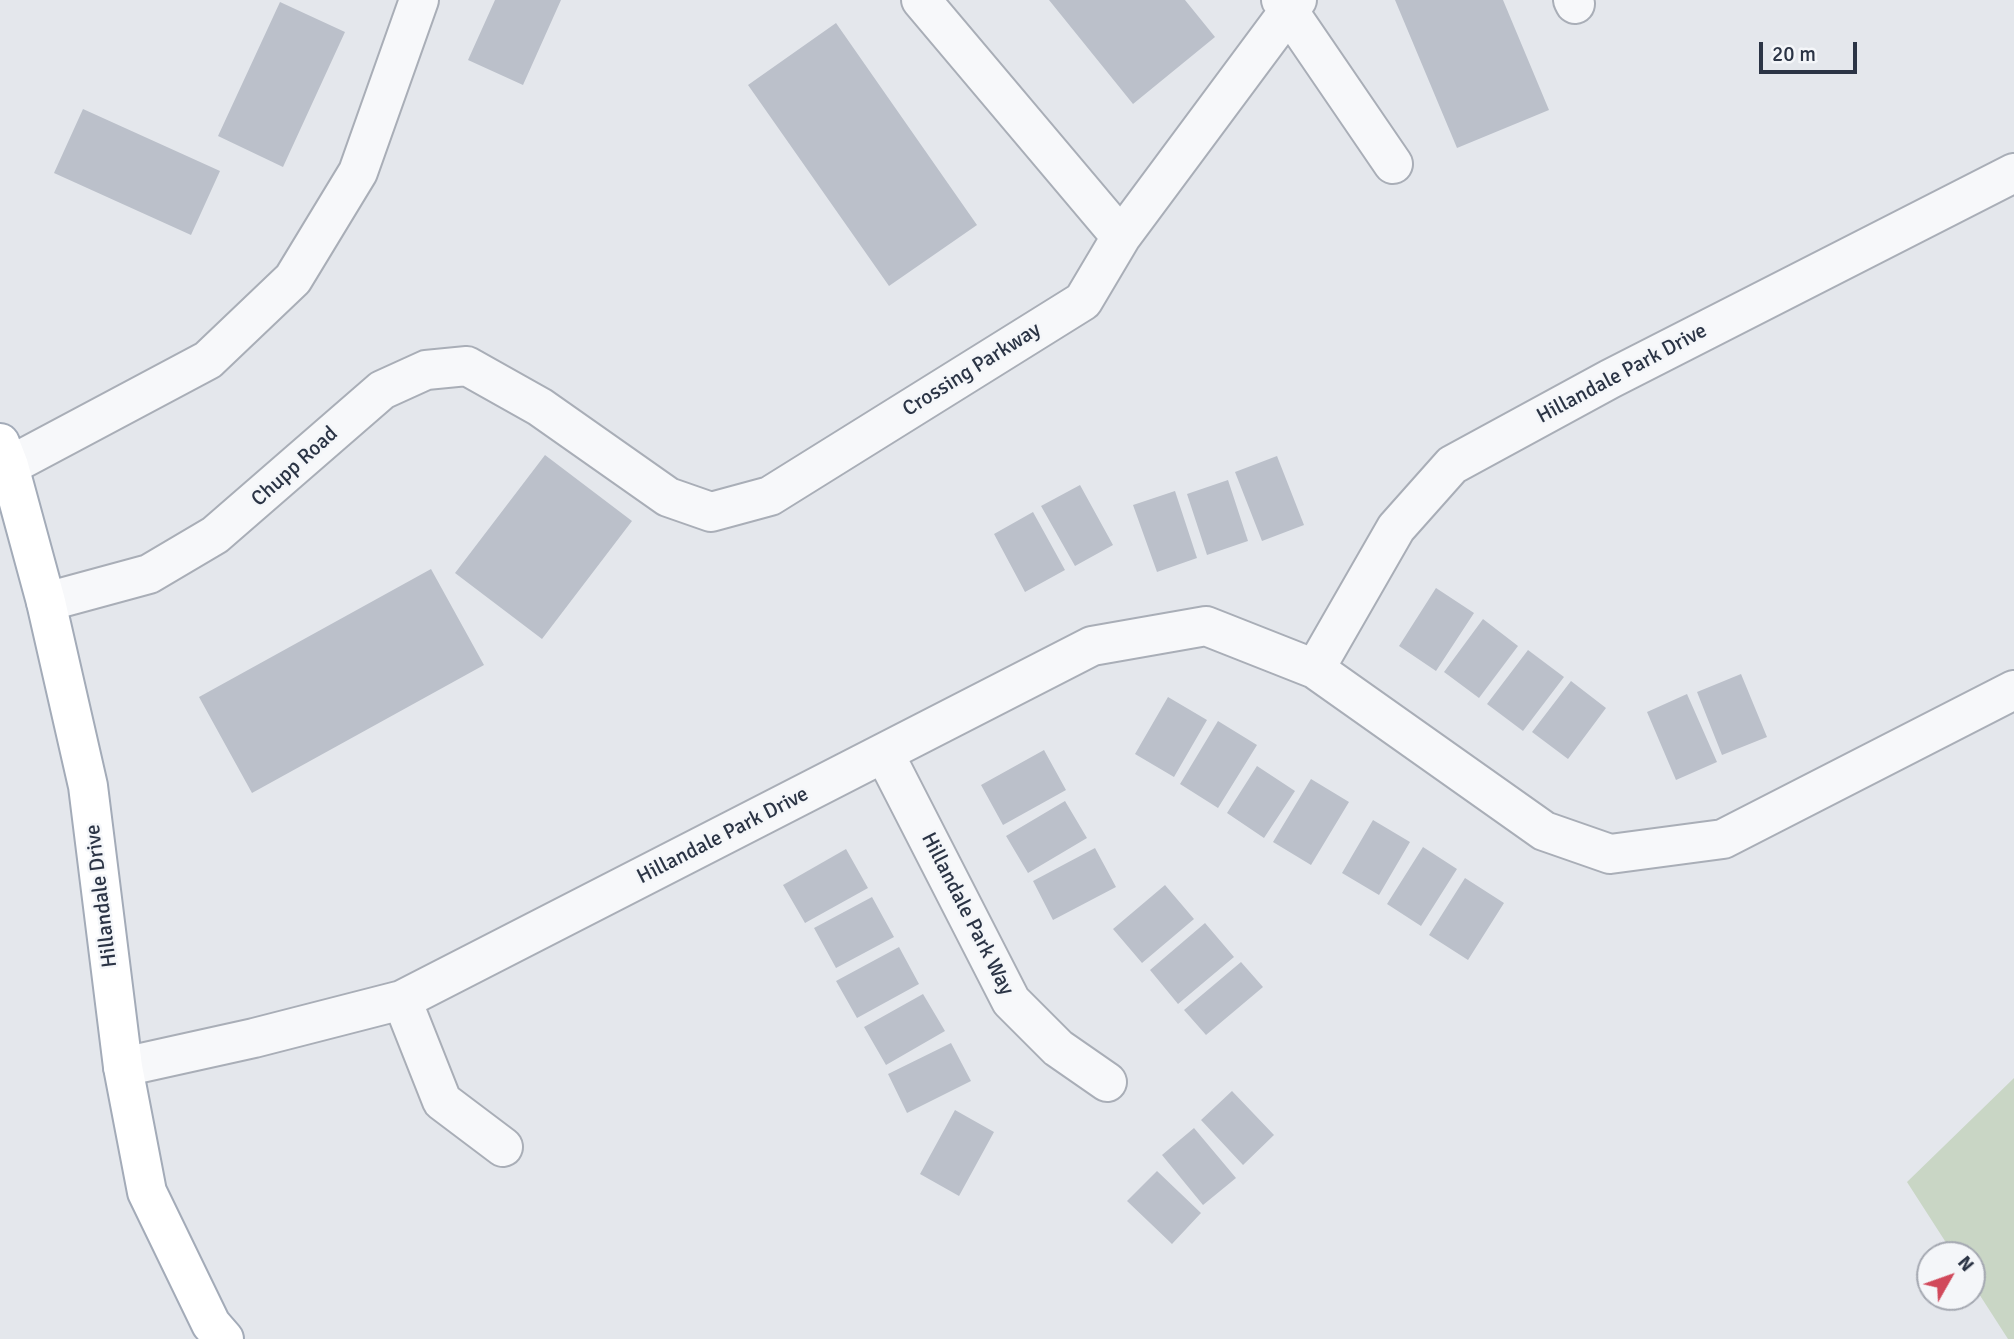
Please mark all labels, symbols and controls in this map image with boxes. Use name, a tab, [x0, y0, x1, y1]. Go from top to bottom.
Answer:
scale bar	[1762, 28, 1860, 72]
text: 20 m	[1772, 41, 1816, 67]
street label: Crossing Parkway	[898, 318, 1046, 422]
street label: Hillandale Park Drive	[1533, 319, 1711, 429]
street label: Chupp Road	[247, 422, 343, 512]
street label: Hillandale Park Drive	[633, 782, 813, 890]
street label: Hillandale Drive	[81, 823, 123, 969]
street label: Hillandale Park Way	[915, 828, 1019, 1000]
north arrow	[1916, 1241, 1986, 1311]
text: N	[1952, 1251, 1979, 1277]

